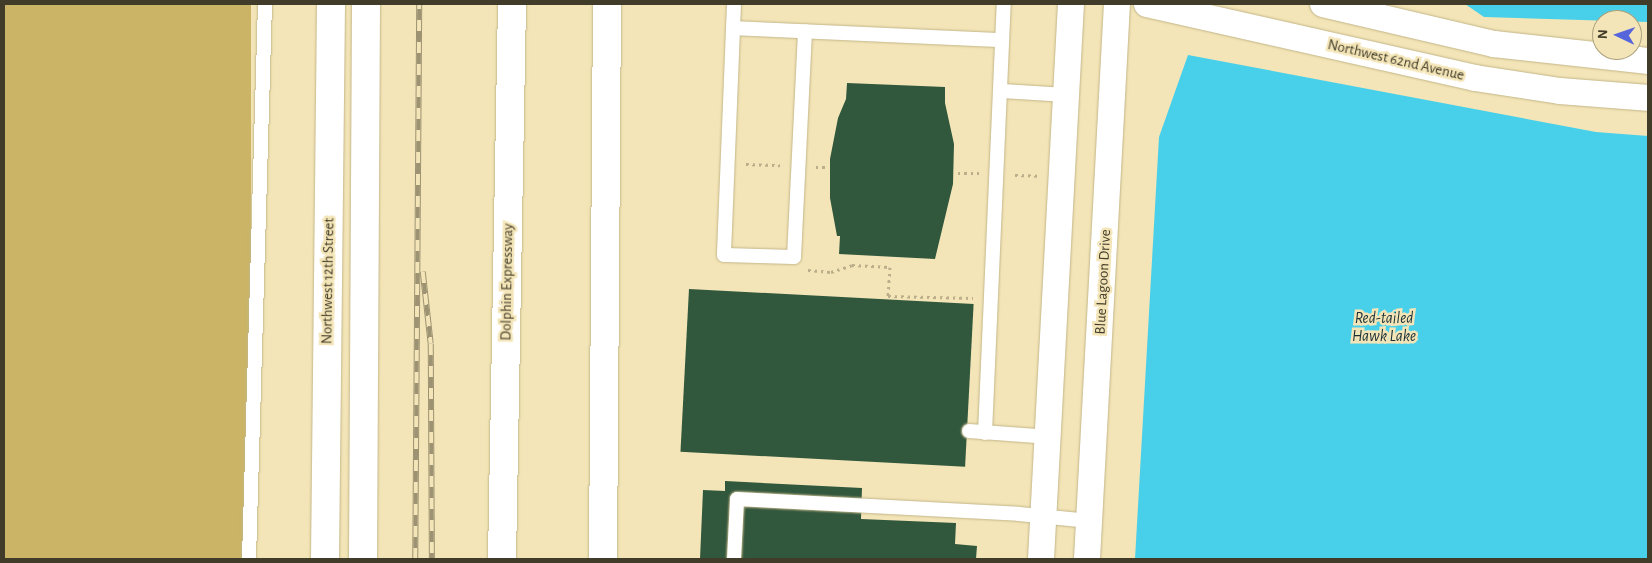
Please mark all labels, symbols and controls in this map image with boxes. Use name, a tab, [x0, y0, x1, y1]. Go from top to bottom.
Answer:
north arrow	[1592, 10, 1642, 60]
text: N	[1596, 29, 1610, 40]
street label: Northwest 62nd Avenue	[1326, 36, 1466, 84]
street label: Northwest 12th Street	[318, 218, 338, 344]
street label: Dolphin Expressway	[497, 223, 517, 341]
street label: Blue Lagoon Drive	[1091, 229, 1115, 335]
water label: Red-tailed Hawk Lake	[1352, 308, 1416, 346]

